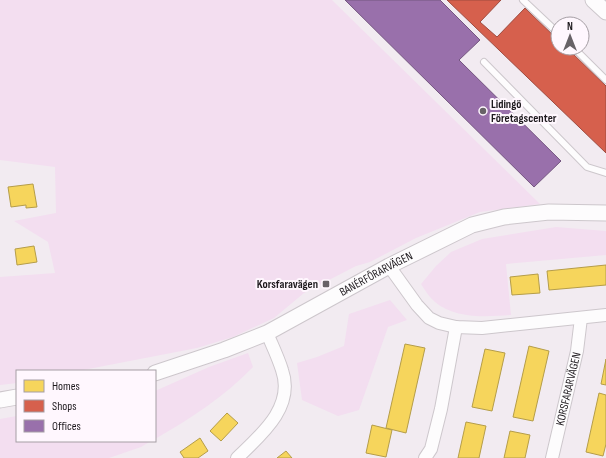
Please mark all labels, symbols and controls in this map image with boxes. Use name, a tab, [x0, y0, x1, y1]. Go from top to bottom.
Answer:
north arrow	[550, 16, 590, 56]
text: N	[567, 20, 573, 33]
place label: Lidingö Företagscenter	[491, 97, 557, 126]
marker: Lidingö Företagscenter	[478, 106, 488, 116]
street label: BANÉRFÖRARVÄGEN	[337, 249, 415, 300]
place label: Korsfaravägen	[257, 277, 318, 292]
marker: Korsfaravägen	[321, 279, 331, 289]
street label: KORSFARARVÄGEN	[553, 351, 584, 427]
legend	[16, 370, 156, 442]
text: Homes	[52, 379, 80, 394]
text: Shops	[52, 399, 77, 414]
text: Offices	[52, 419, 81, 434]

